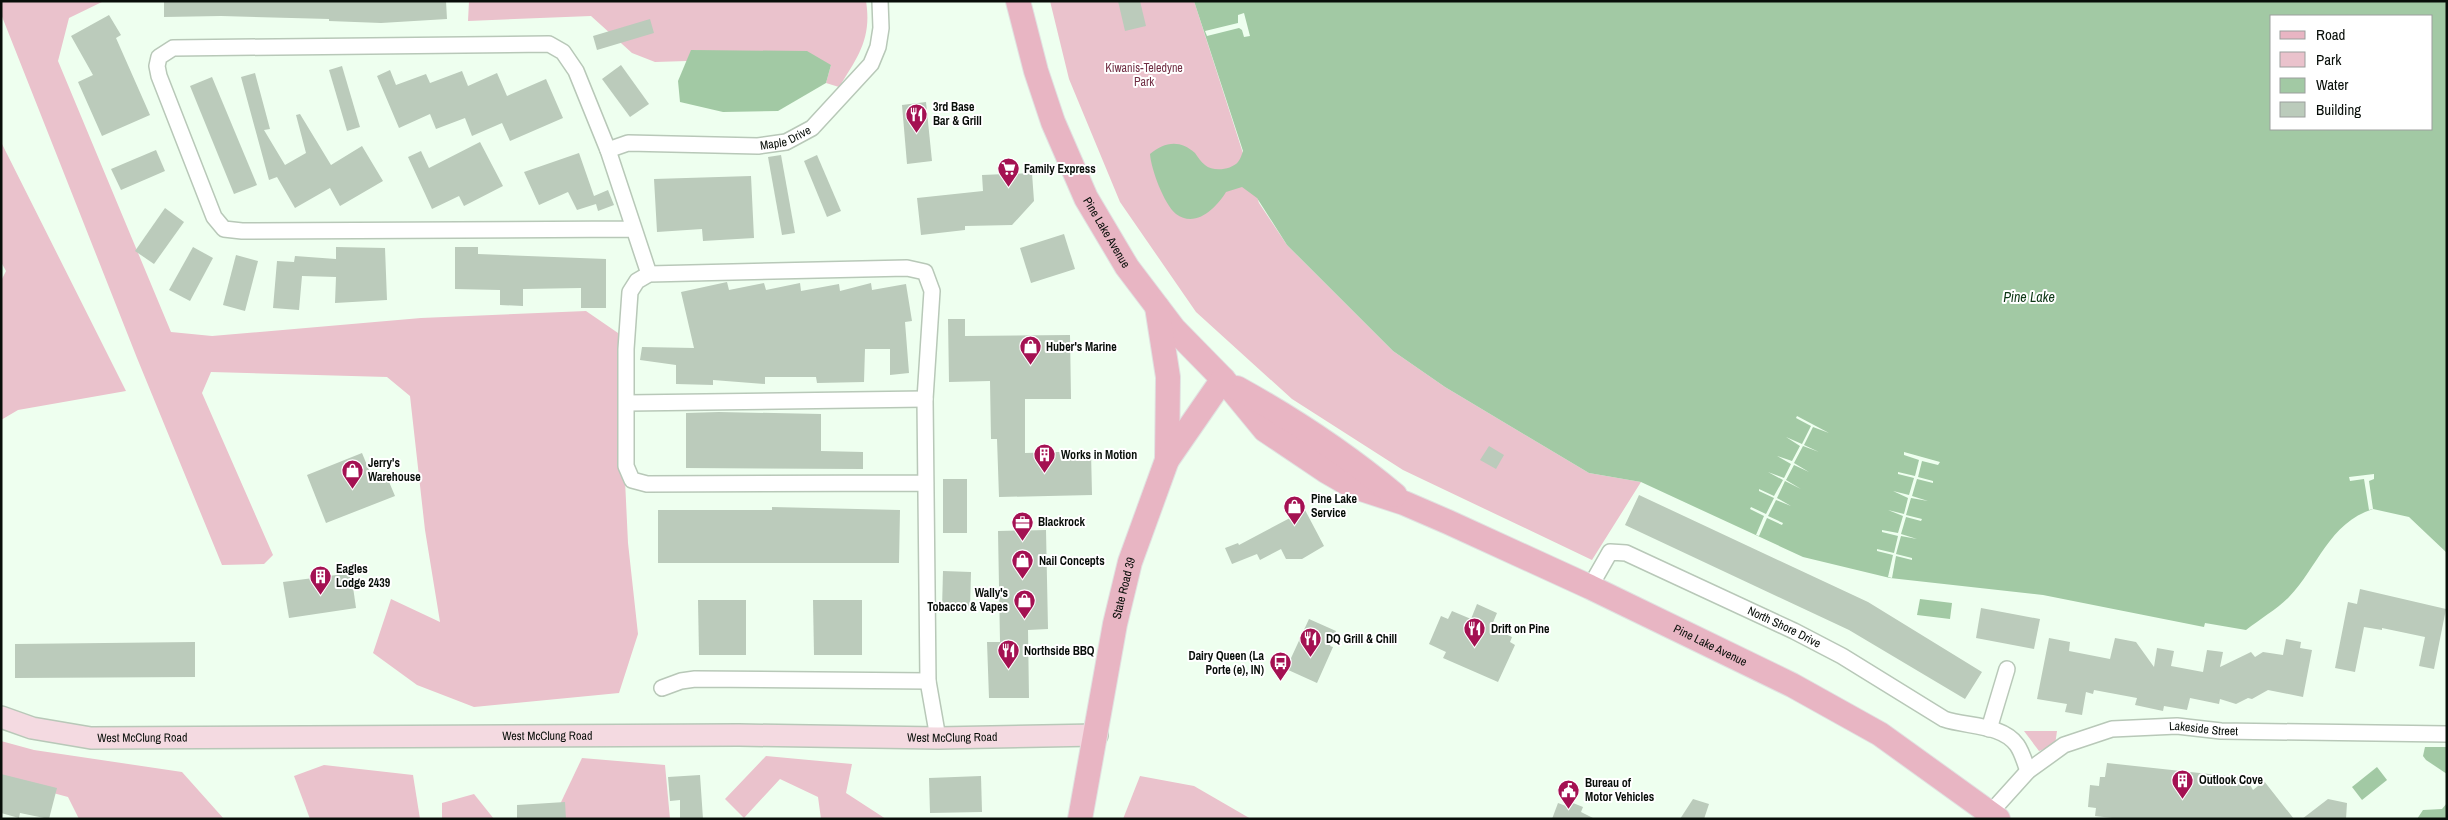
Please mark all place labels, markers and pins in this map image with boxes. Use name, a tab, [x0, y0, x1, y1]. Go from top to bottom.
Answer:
place label: 3rd Base Bar & Grill	[933, 99, 982, 129]
restaurant icon: 3rd Base Bar & Grill	[905, 102, 929, 133]
supermarket icon: Family Express	[996, 157, 1020, 188]
place label: Family Express	[1024, 161, 1096, 177]
shop icon: Huber's Marine	[1018, 335, 1042, 366]
place label: Huber's Marine	[1046, 339, 1117, 355]
building icon: Works in Motion	[1033, 443, 1057, 474]
place label: Works in Motion	[1061, 447, 1137, 463]
place label: Jerry's Warehouse	[368, 455, 421, 485]
shop icon: Jerry's Warehouse	[340, 458, 364, 489]
place label: Pine Lake Service	[1311, 491, 1357, 521]
shop icon: Pine Lake Service	[1283, 494, 1307, 525]
office icon: Blackrock	[1010, 510, 1034, 541]
place label: Blackrock	[1038, 514, 1086, 530]
shop icon: Nail Concepts	[1011, 549, 1035, 580]
place label: Nail Concepts	[1039, 553, 1105, 569]
place label: Eagles Lodge 2439	[336, 561, 391, 591]
building icon: Eagles Lodge 2439	[308, 564, 332, 595]
place label: Wally's Tobacco & Vapes	[927, 585, 1009, 615]
shop icon: Wally's Tobacco & Vapes	[1012, 588, 1036, 619]
restaurant icon: Drift on Pine	[1463, 617, 1487, 648]
place label: Drift on Pine	[1491, 621, 1550, 637]
restaurant icon: DQ Grill & Chill	[1298, 627, 1322, 658]
place label: DQ Grill & Chill	[1326, 631, 1397, 647]
restaurant icon: Northside BBQ	[996, 639, 1020, 670]
place label: Northside BBQ	[1024, 643, 1095, 659]
place label: Dairy Queen (La Porte (e), IN)	[1189, 648, 1265, 678]
bus stop icon: Dairy Queen (La Porte (e), IN)	[1268, 651, 1292, 682]
building icon: Outlook Cove	[2171, 768, 2195, 799]
place label: Outlook Cove	[2199, 772, 2264, 788]
place label: Bureau of Motor Vehicles	[1585, 775, 1655, 805]
public building icon: Bureau of Motor Vehicles	[1557, 778, 1581, 809]

